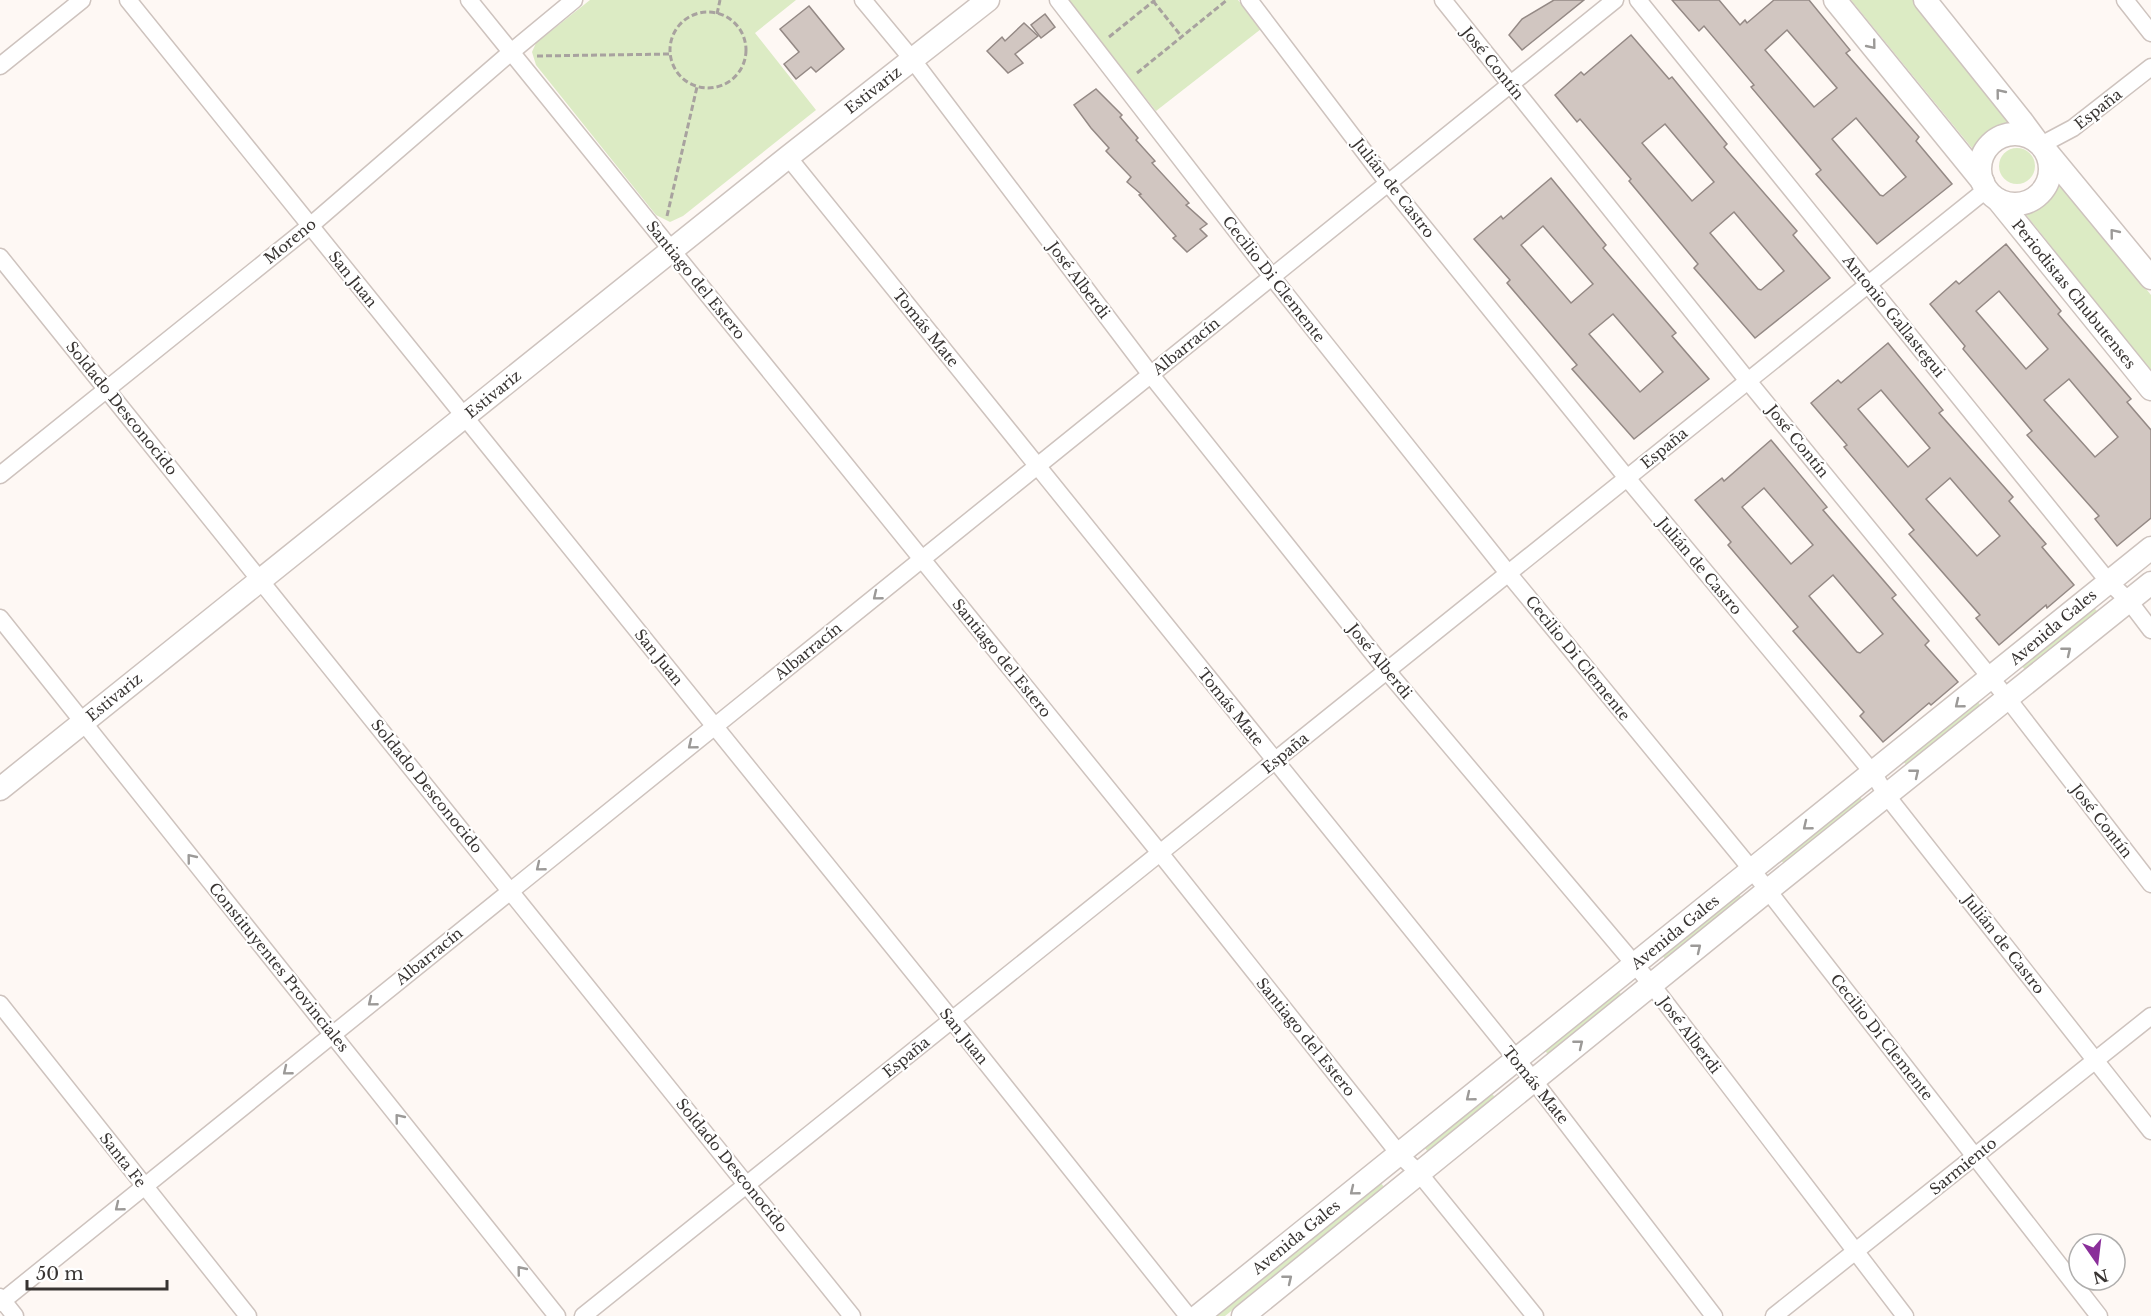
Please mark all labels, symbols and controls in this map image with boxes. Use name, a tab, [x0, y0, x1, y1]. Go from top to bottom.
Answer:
street label: José Contín	[1457, 21, 1528, 103]
one-way arrow	[1865, 38, 1876, 49]
street label: Estivariz	[841, 62, 905, 118]
street label: España	[2071, 84, 2126, 133]
one-way arrow	[1996, 89, 2007, 100]
street label: Julián de Castro	[1348, 133, 1439, 242]
street label: Cecilio Di Clemente	[1219, 212, 1329, 346]
street label: Moreno	[260, 214, 320, 268]
street label: Periodistas Chubutenses	[2008, 215, 2140, 373]
street label: Santiago del Estero	[642, 217, 750, 343]
one-way arrow	[2110, 229, 2121, 240]
street label: José Alberdi	[1043, 236, 1114, 322]
street label: San Juan	[325, 247, 381, 311]
street label: Antonio Gallastegui	[1838, 250, 1949, 381]
street label: Tomás Mate	[889, 285, 963, 371]
street label: Albarracín	[1148, 313, 1223, 379]
street label: Soldado Desconocido	[62, 337, 182, 479]
street label: Estivariz	[461, 366, 525, 422]
street label: José Contín	[1762, 399, 1833, 481]
street label: España	[1637, 423, 1692, 473]
street label: Julián de Castro	[1652, 512, 1746, 619]
street label: Avenida Gales	[2005, 585, 2101, 670]
one-way arrow	[872, 588, 883, 599]
street label: Cecilio Di Clemente	[1522, 592, 1634, 724]
street label: Santiago del Estero	[948, 595, 1056, 721]
street label: Albarracín	[770, 618, 845, 684]
street label: José Alberdi	[1343, 618, 1416, 703]
street label: San Juan	[631, 625, 687, 689]
one-way arrow	[2060, 647, 2071, 658]
street label: Tomás Mate	[1194, 664, 1268, 750]
street label: Estivariz	[82, 669, 146, 725]
one-way arrow	[1955, 697, 1966, 708]
street label: Soldado Desconocido	[367, 715, 487, 857]
street label: España	[1258, 728, 1313, 778]
one-way arrow	[688, 737, 699, 748]
one-way arrow	[1908, 770, 1919, 781]
street label: José Contín	[2066, 779, 2137, 862]
one-way arrow	[1803, 818, 1814, 829]
one-way arrow	[187, 853, 198, 864]
one-way arrow	[536, 859, 547, 870]
street label: Constituyentes Provinciales	[205, 879, 353, 1056]
street label: Julián de Castro	[1958, 889, 2049, 998]
street label: Avenida Gales	[1626, 891, 1723, 974]
street label: Albarracín	[391, 923, 466, 989]
one-way arrow	[1691, 944, 1702, 955]
street label: Cecilio Di Clemente	[1827, 970, 1937, 1104]
street label: Santiago del Estero	[1252, 974, 1360, 1100]
street label: José Alberdi	[1654, 991, 1725, 1077]
one-way arrow	[368, 995, 379, 1006]
street label: San Juan	[936, 1004, 992, 1068]
street label: España	[879, 1032, 934, 1082]
one-way arrow	[1573, 1040, 1584, 1051]
street label: Tomás Mate	[1499, 1042, 1573, 1128]
one-way arrow	[283, 1064, 294, 1075]
one-way arrow	[1466, 1090, 1477, 1101]
street label: Soldado Desconocido	[672, 1094, 792, 1236]
one-way arrow	[396, 1114, 407, 1125]
street label: Santa Fe	[96, 1129, 150, 1191]
street label: Sarmiento	[1926, 1133, 2001, 1199]
one-way arrow	[1350, 1184, 1361, 1195]
street label: Avenida Gales	[1247, 1196, 1344, 1279]
one-way arrow	[115, 1199, 126, 1210]
north arrow	[2067, 1232, 2127, 1292]
scale bar	[27, 1253, 166, 1291]
text: 50 m	[36, 1263, 84, 1285]
text: N	[2091, 1265, 2110, 1288]
one-way arrow	[517, 1266, 528, 1277]
one-way arrow	[1281, 1275, 1292, 1286]

